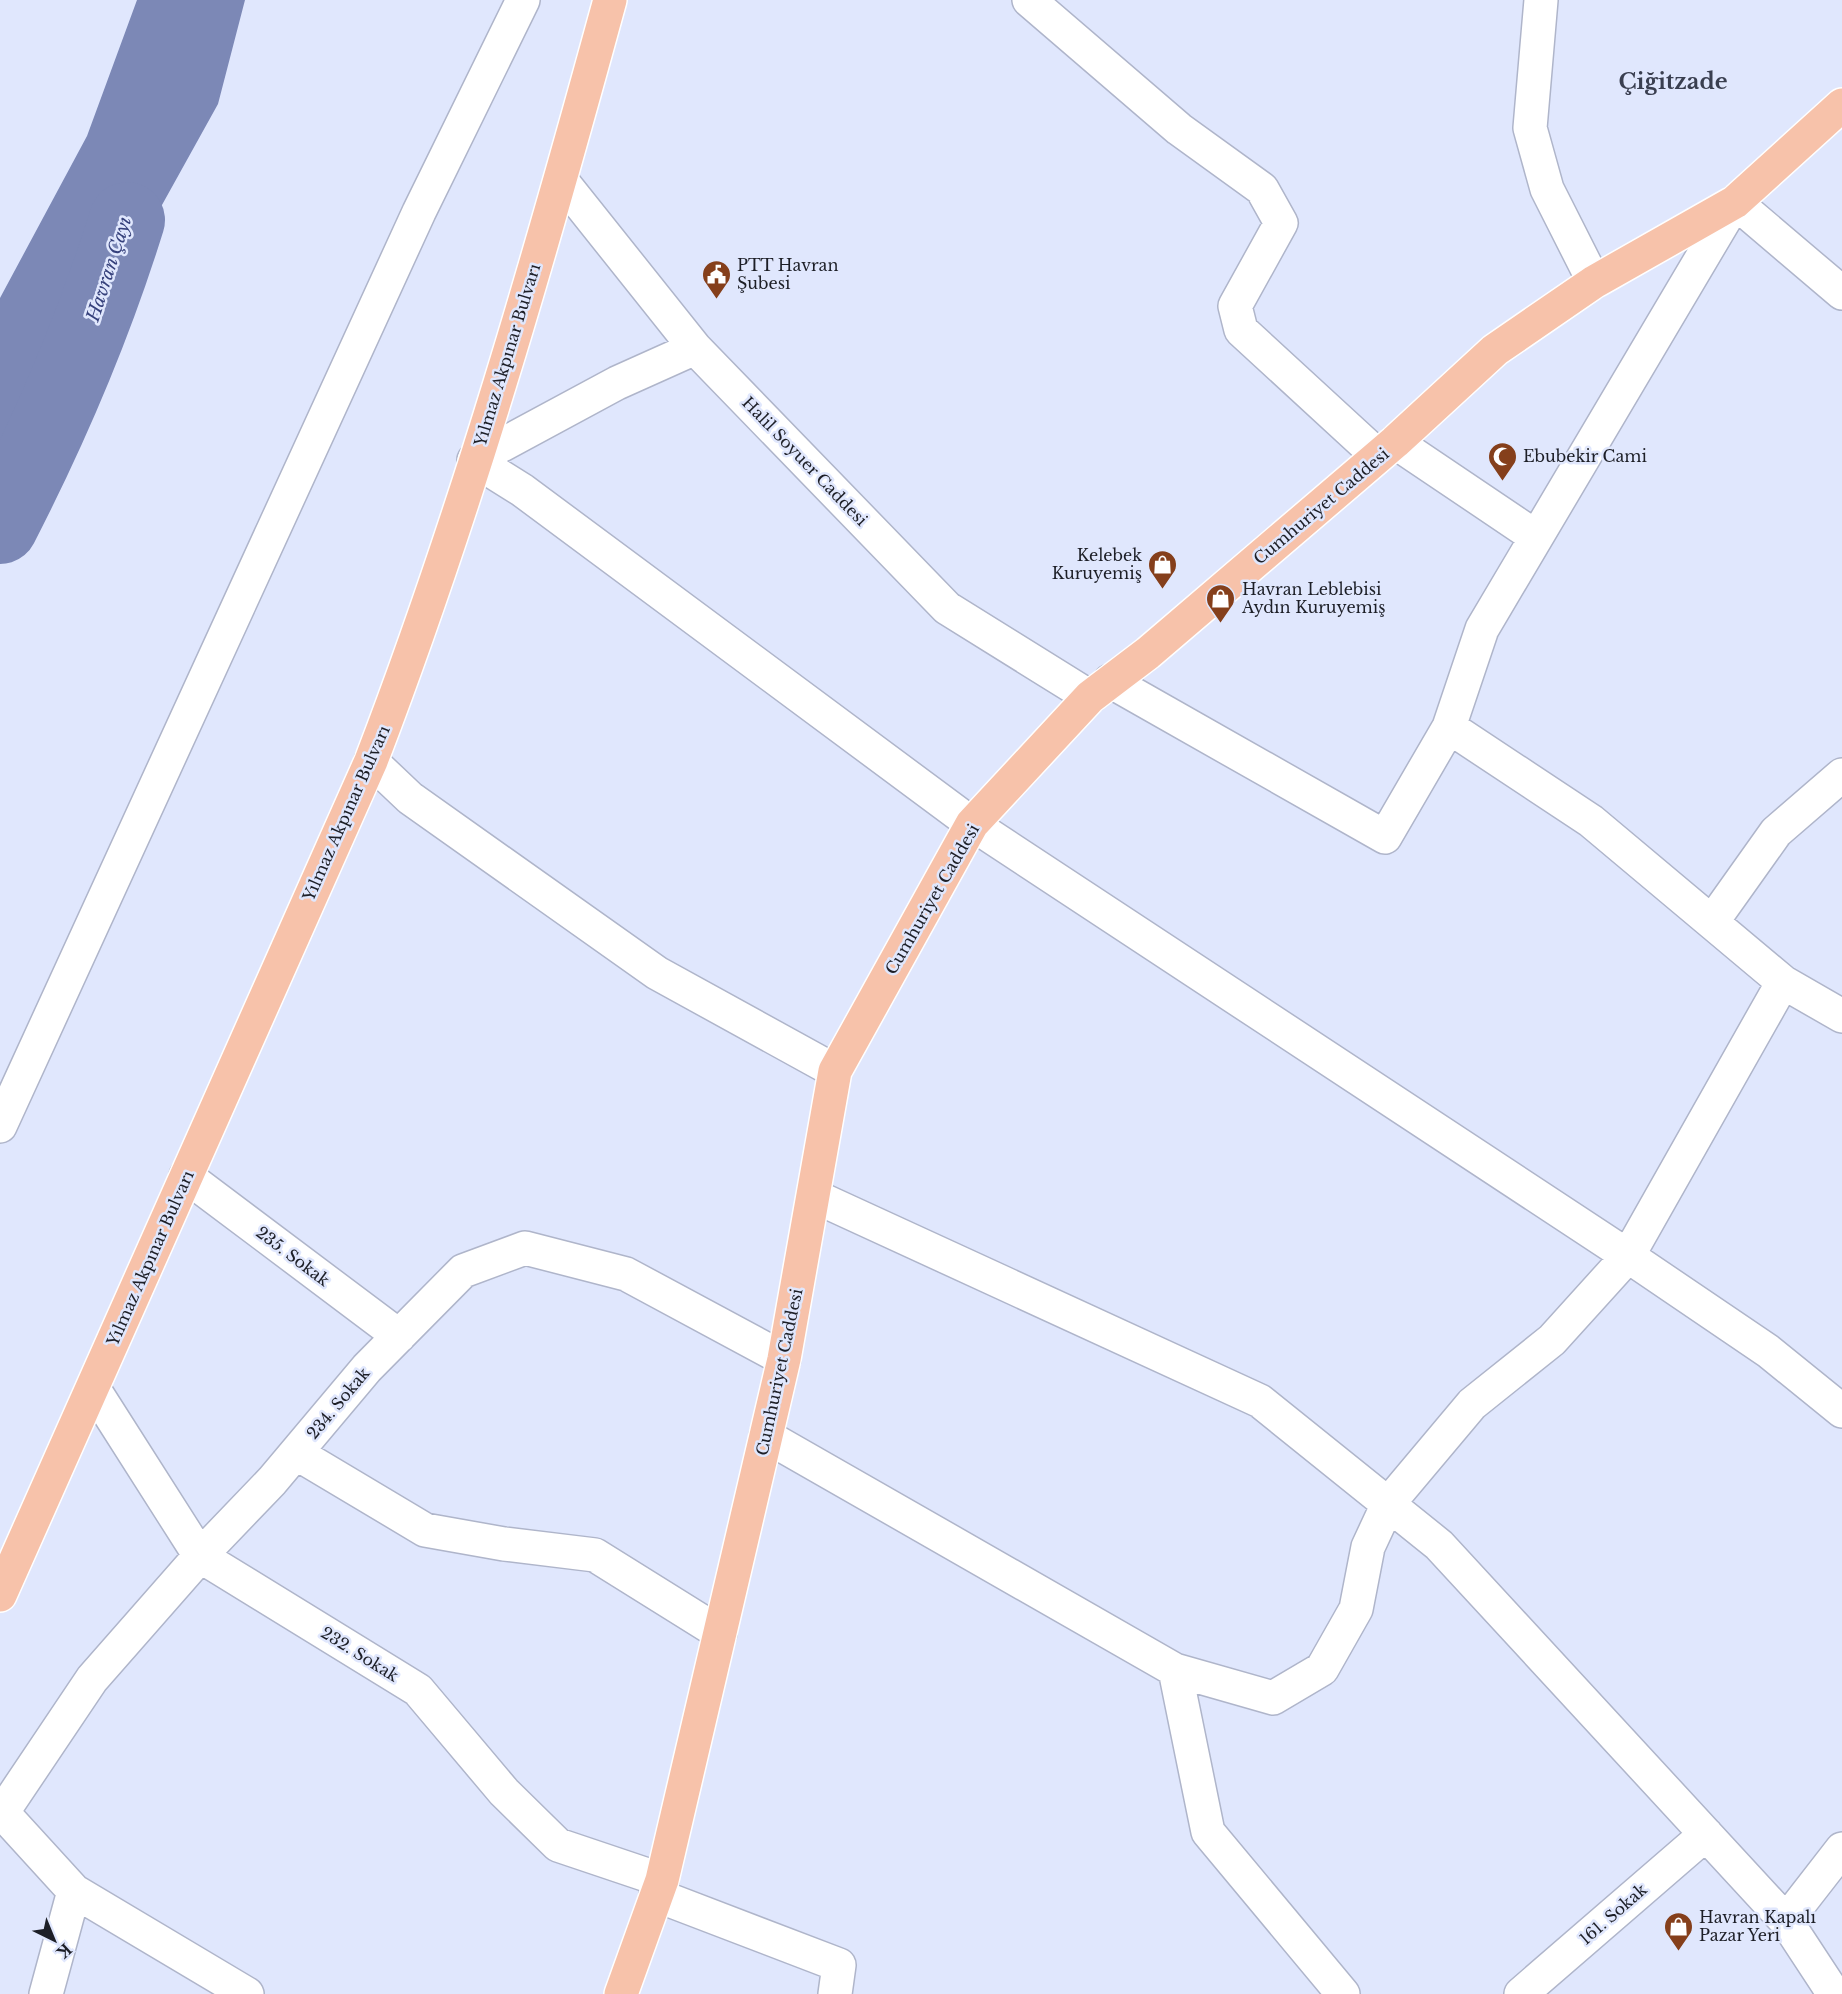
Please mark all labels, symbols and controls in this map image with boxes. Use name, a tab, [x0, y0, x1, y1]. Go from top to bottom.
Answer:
district label: Çiğitzade	[1618, 68, 1728, 95]
water label: Havran Çayı	[81, 214, 136, 325]
place label: PTT Havran Şubesi	[737, 255, 838, 293]
public building icon: PTT Havran Şubesi	[700, 258, 732, 300]
street label: Yılmaz Akpınar Bulvarı	[469, 261, 544, 450]
street label: Halil Soyuer Caddesi	[738, 392, 872, 530]
mosque icon: Ebubekir Cami	[1486, 440, 1518, 482]
street label: Cumhuriyet Caddesi	[1249, 443, 1393, 568]
place label: Ebubekir Cami	[1523, 446, 1647, 466]
place label: Kelebek Kuruyemiş	[1052, 545, 1142, 583]
shop icon: Kelebek Kuruyemiş	[1147, 548, 1179, 590]
place label: Havran Leblebisi Aydın Kuruyemiş	[1241, 579, 1385, 617]
shop icon: Havran Leblebisi Aydın Kuruyemiş	[1205, 582, 1237, 624]
street label: Yılmaz Akpınar Bulvarı	[298, 722, 394, 905]
street label: Cumhuriyet Caddesi	[881, 820, 984, 978]
street label: Yılmaz Akpınar Bulvarı	[102, 1167, 198, 1350]
street label: 235. Sokak	[252, 1222, 334, 1290]
street label: Cumhuriyet Caddesi	[752, 1286, 807, 1457]
street label: 234. Sokak	[302, 1363, 374, 1443]
street label: 232. Sokak	[317, 1622, 403, 1686]
street label: 161. Sokak	[1575, 1879, 1651, 1949]
place label: Havran Kapalı Pazar Yeri	[1699, 1907, 1816, 1945]
north arrow	[24, 1910, 84, 1970]
shop icon: Havran Kapalı Pazar Yeri	[1662, 1910, 1694, 1952]
text: K	[52, 1939, 76, 1963]

